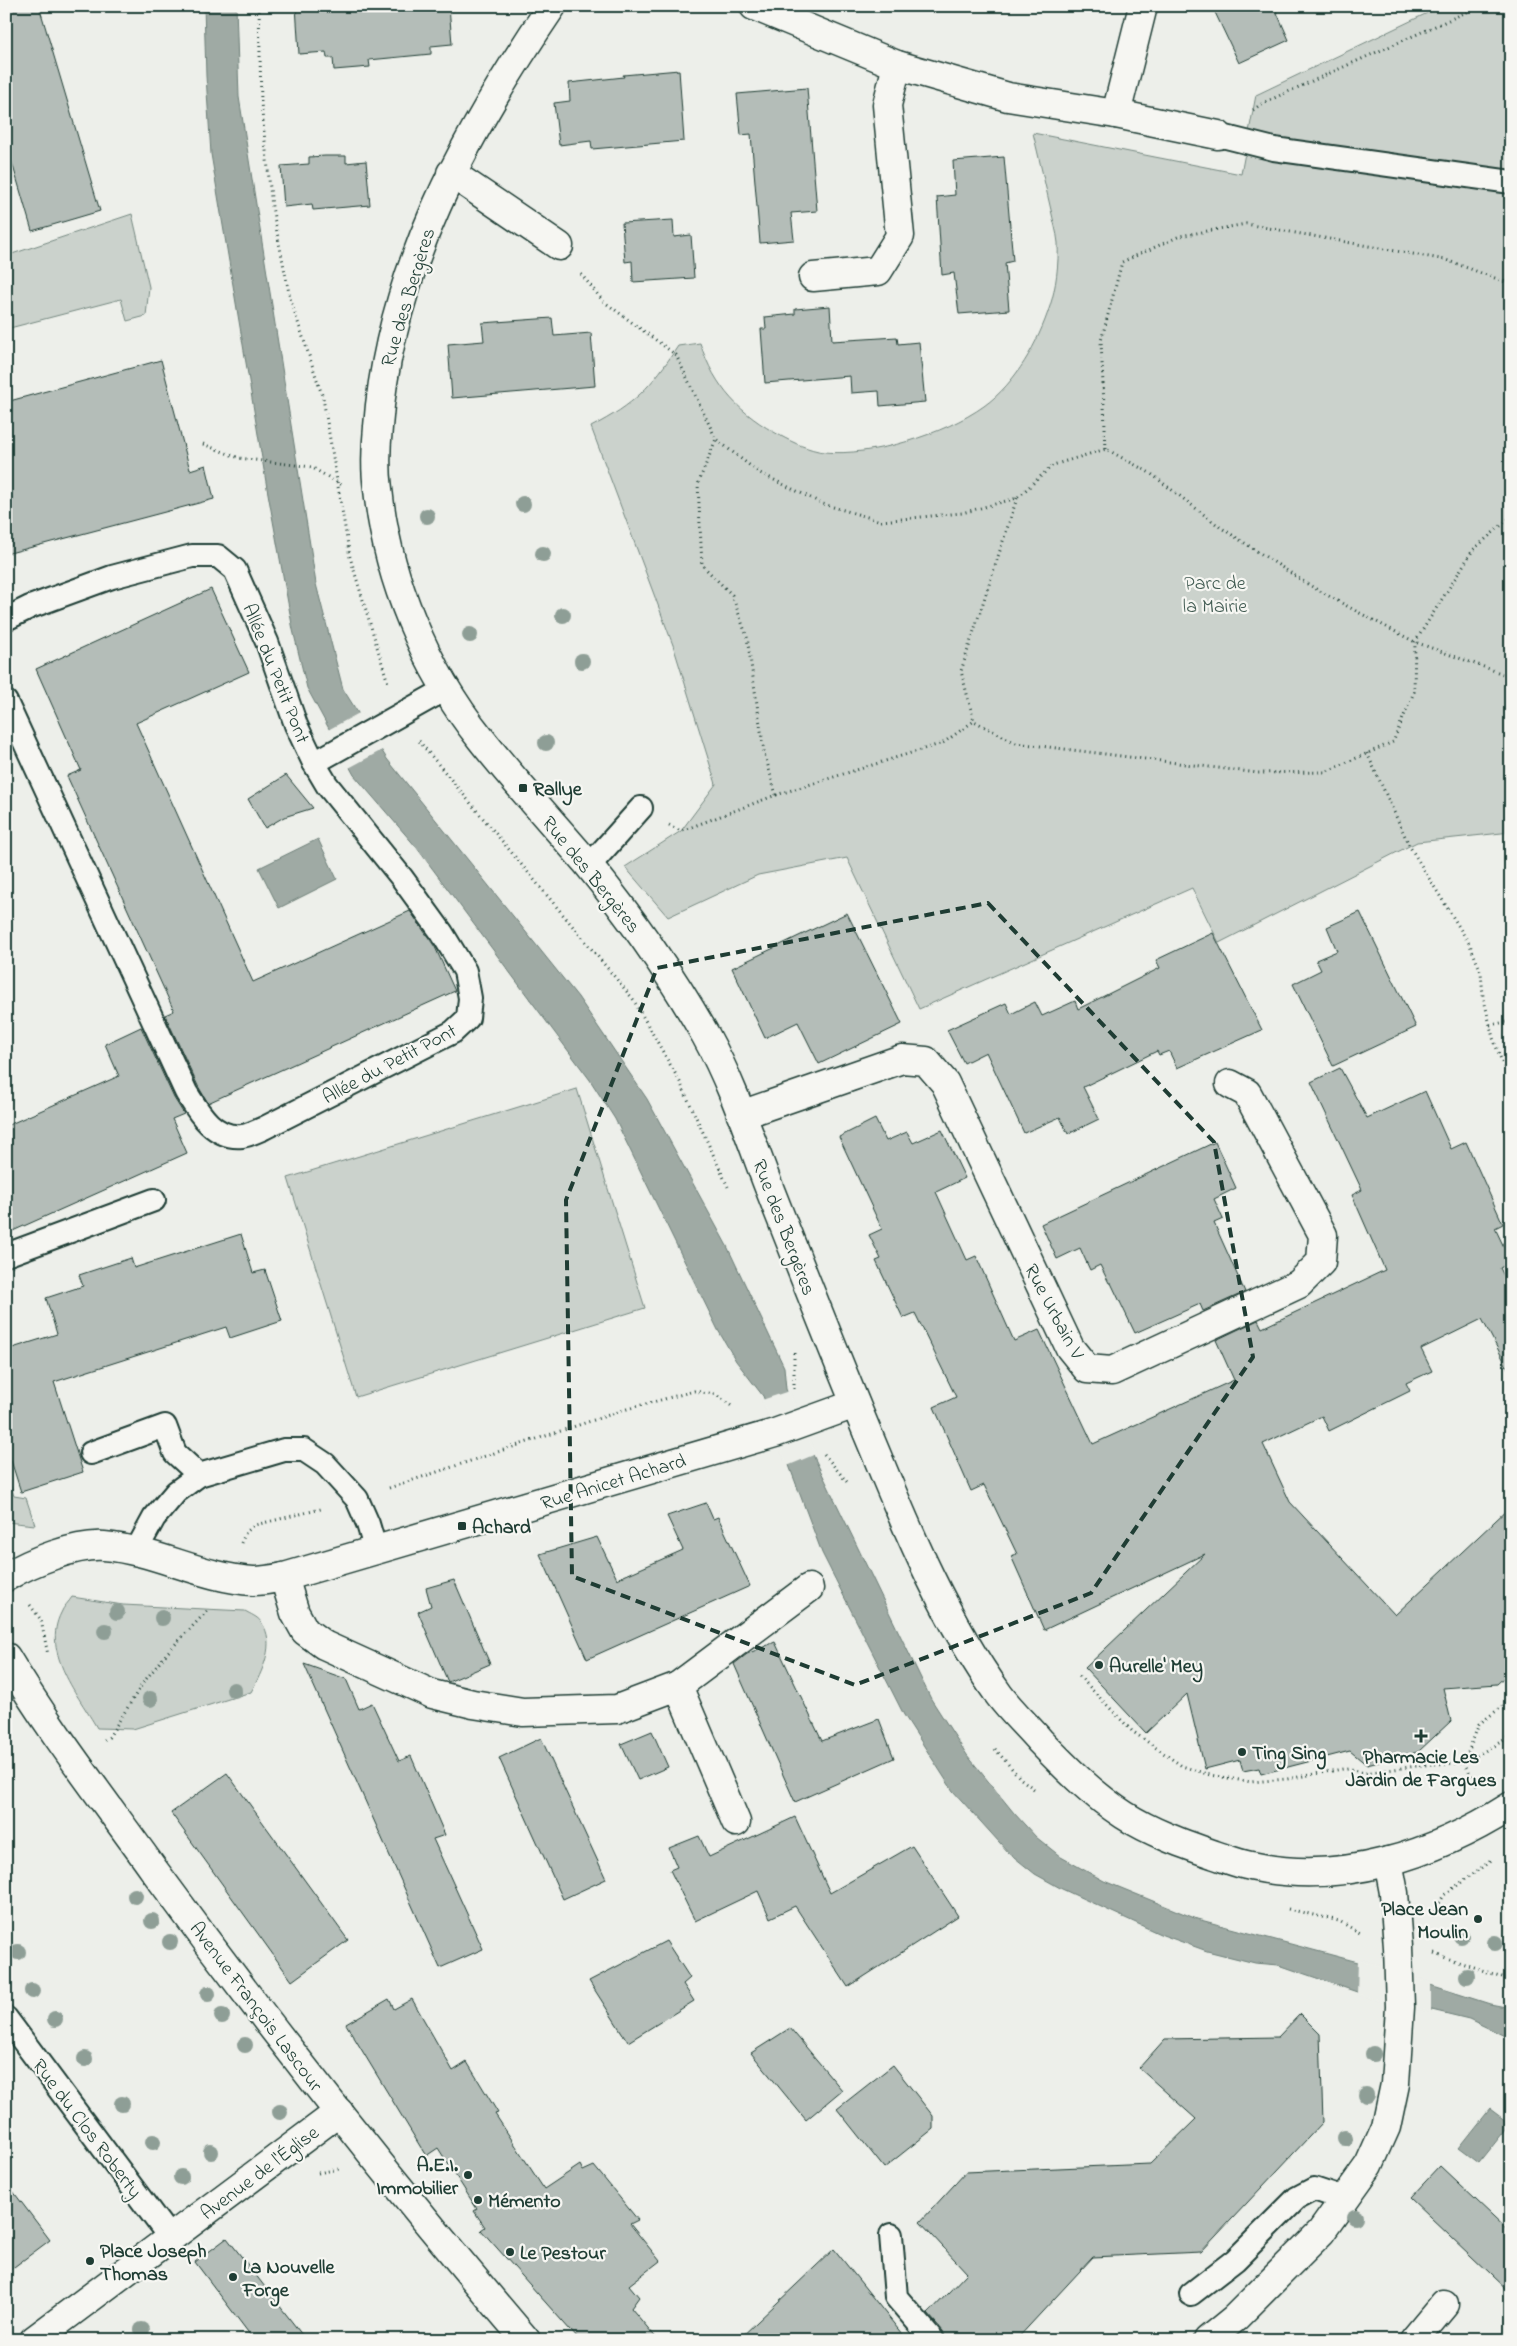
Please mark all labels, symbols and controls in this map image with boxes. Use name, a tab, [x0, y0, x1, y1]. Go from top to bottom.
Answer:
street label: Rue des Bergères	[375, 225, 445, 371]
park label: Parc de la Mairie	[1183, 570, 1247, 622]
street label: Allée du Petit Pont	[233, 600, 316, 748]
place label: Rallye	[533, 776, 583, 806]
marker: Rallye	[517, 782, 529, 794]
street label: Rue des Bergères	[533, 811, 647, 941]
street label: Allée du Petit Pont	[318, 1017, 463, 1113]
street label: Rue des Bergères	[742, 1156, 822, 1301]
street label: Rue Urbain V	[1015, 1259, 1090, 1366]
street label: Rue Anicet Achard	[537, 1447, 690, 1519]
place label: Achard	[472, 1514, 532, 1543]
marker: Achard	[456, 1520, 468, 1532]
place label: Aurelle' Mey	[1109, 1653, 1203, 1683]
marker: Aurelle' Mey	[1093, 1659, 1105, 1671]
marker: Pharmacie Les Jardin de Fargues	[1415, 1730, 1427, 1742]
place label: Ting Sing	[1252, 1740, 1326, 1770]
place label: Pharmacie Les Jardin de Fargues	[1345, 1744, 1497, 1797]
marker: Ting Sing	[1236, 1746, 1248, 1758]
place label: Place Jean Moulin	[1381, 1896, 1468, 1948]
marker: Place Jean Moulin	[1472, 1913, 1484, 1925]
street label: Avenue François Lascour	[181, 1916, 329, 2099]
street label: Rue du Clos Roberty	[24, 2054, 148, 2205]
street label: Avenue de l'Église	[195, 2120, 327, 2229]
place label: A.E.I. Immobilier	[376, 2152, 459, 2204]
marker: A.E.I. Immobilier	[462, 2169, 474, 2181]
place label: Mémento	[488, 2188, 561, 2217]
marker: Mémento	[472, 2194, 484, 2206]
place label: Place Joseph Thomas	[100, 2238, 206, 2290]
place label: Le Pestour	[520, 2240, 606, 2269]
marker: Le Pestour	[504, 2246, 516, 2258]
place label: La Nouvelle Forge	[242, 2254, 335, 2307]
marker: Place Joseph Thomas	[84, 2255, 96, 2267]
marker: La Nouvelle Forge	[227, 2271, 239, 2283]

